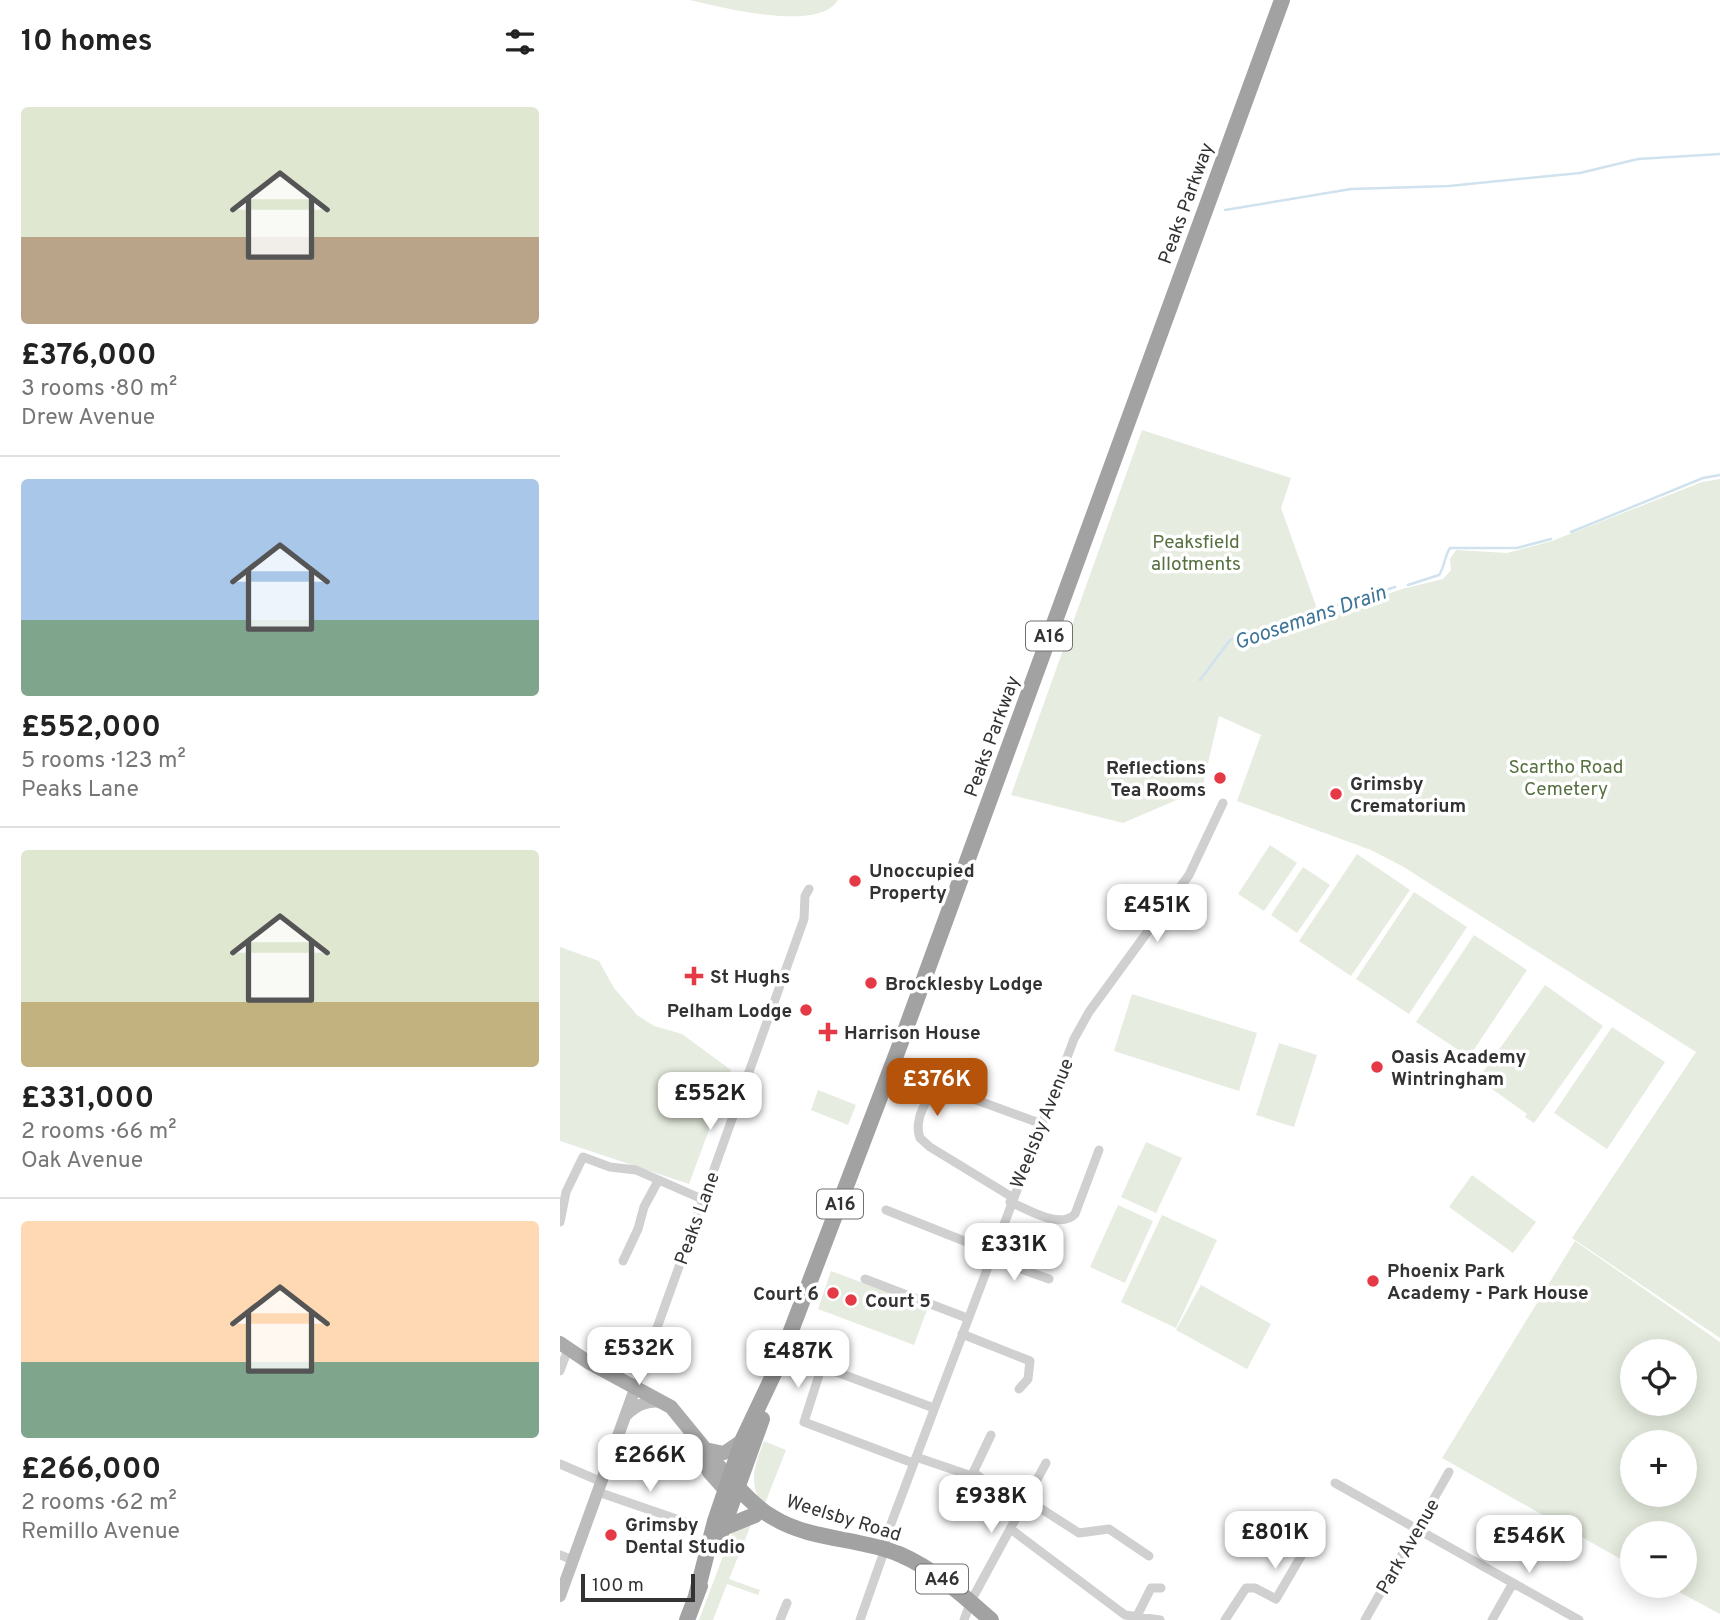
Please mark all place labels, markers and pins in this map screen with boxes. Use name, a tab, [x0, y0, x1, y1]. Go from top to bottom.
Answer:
place label: Reflections Tea Rooms	[1106, 757, 1206, 803]
marker: Reflections Tea Rooms	[1212, 770, 1228, 786]
place label: Grimsby Crematorium	[1350, 773, 1466, 819]
marker: Grimsby Crematorium	[1328, 786, 1344, 802]
place label: Unoccupied Property	[869, 860, 975, 906]
marker: Unoccupied Property	[847, 873, 863, 889]
pin: £451K	[1108, 884, 1206, 944]
marker: St Hughs	[684, 966, 704, 986]
place label: St Hughs	[710, 966, 790, 990]
place label: Brocklesby Lodge	[885, 973, 1043, 997]
marker: Brocklesby Lodge	[863, 975, 879, 991]
place label: Pelham Lodge	[667, 1000, 792, 1024]
marker: Pelham Lodge	[798, 1002, 814, 1018]
marker: Harrison House	[818, 1022, 838, 1042]
place label: Harrison House	[844, 1022, 981, 1046]
place label: Oasis Academy Wintringham	[1391, 1046, 1526, 1092]
pin: £376K	[888, 1058, 986, 1118]
marker: Oasis Academy Wintringham	[1369, 1059, 1385, 1075]
pin: £552K	[661, 1072, 759, 1132]
pin: £331K	[965, 1224, 1063, 1283]
place label: Phoenix Park Academy - Park House	[1387, 1260, 1589, 1306]
marker: Phoenix Park Academy - Park House	[1365, 1273, 1381, 1289]
place label: Court 6	[753, 1283, 819, 1307]
marker: Court 6	[825, 1285, 841, 1301]
place label: Court 5	[865, 1290, 931, 1314]
marker: Court 5	[843, 1292, 859, 1308]
pin: £532K	[590, 1328, 688, 1387]
pin: £487K	[749, 1330, 847, 1390]
pin: £266K	[601, 1434, 699, 1494]
pin: £938K	[942, 1476, 1040, 1535]
pin: £801K	[1226, 1512, 1324, 1571]
place label: Grimsby Dental Studio	[625, 1514, 745, 1560]
pin: £546K	[1480, 1516, 1578, 1575]
marker: Grimsby Dental Studio	[603, 1527, 619, 1543]

